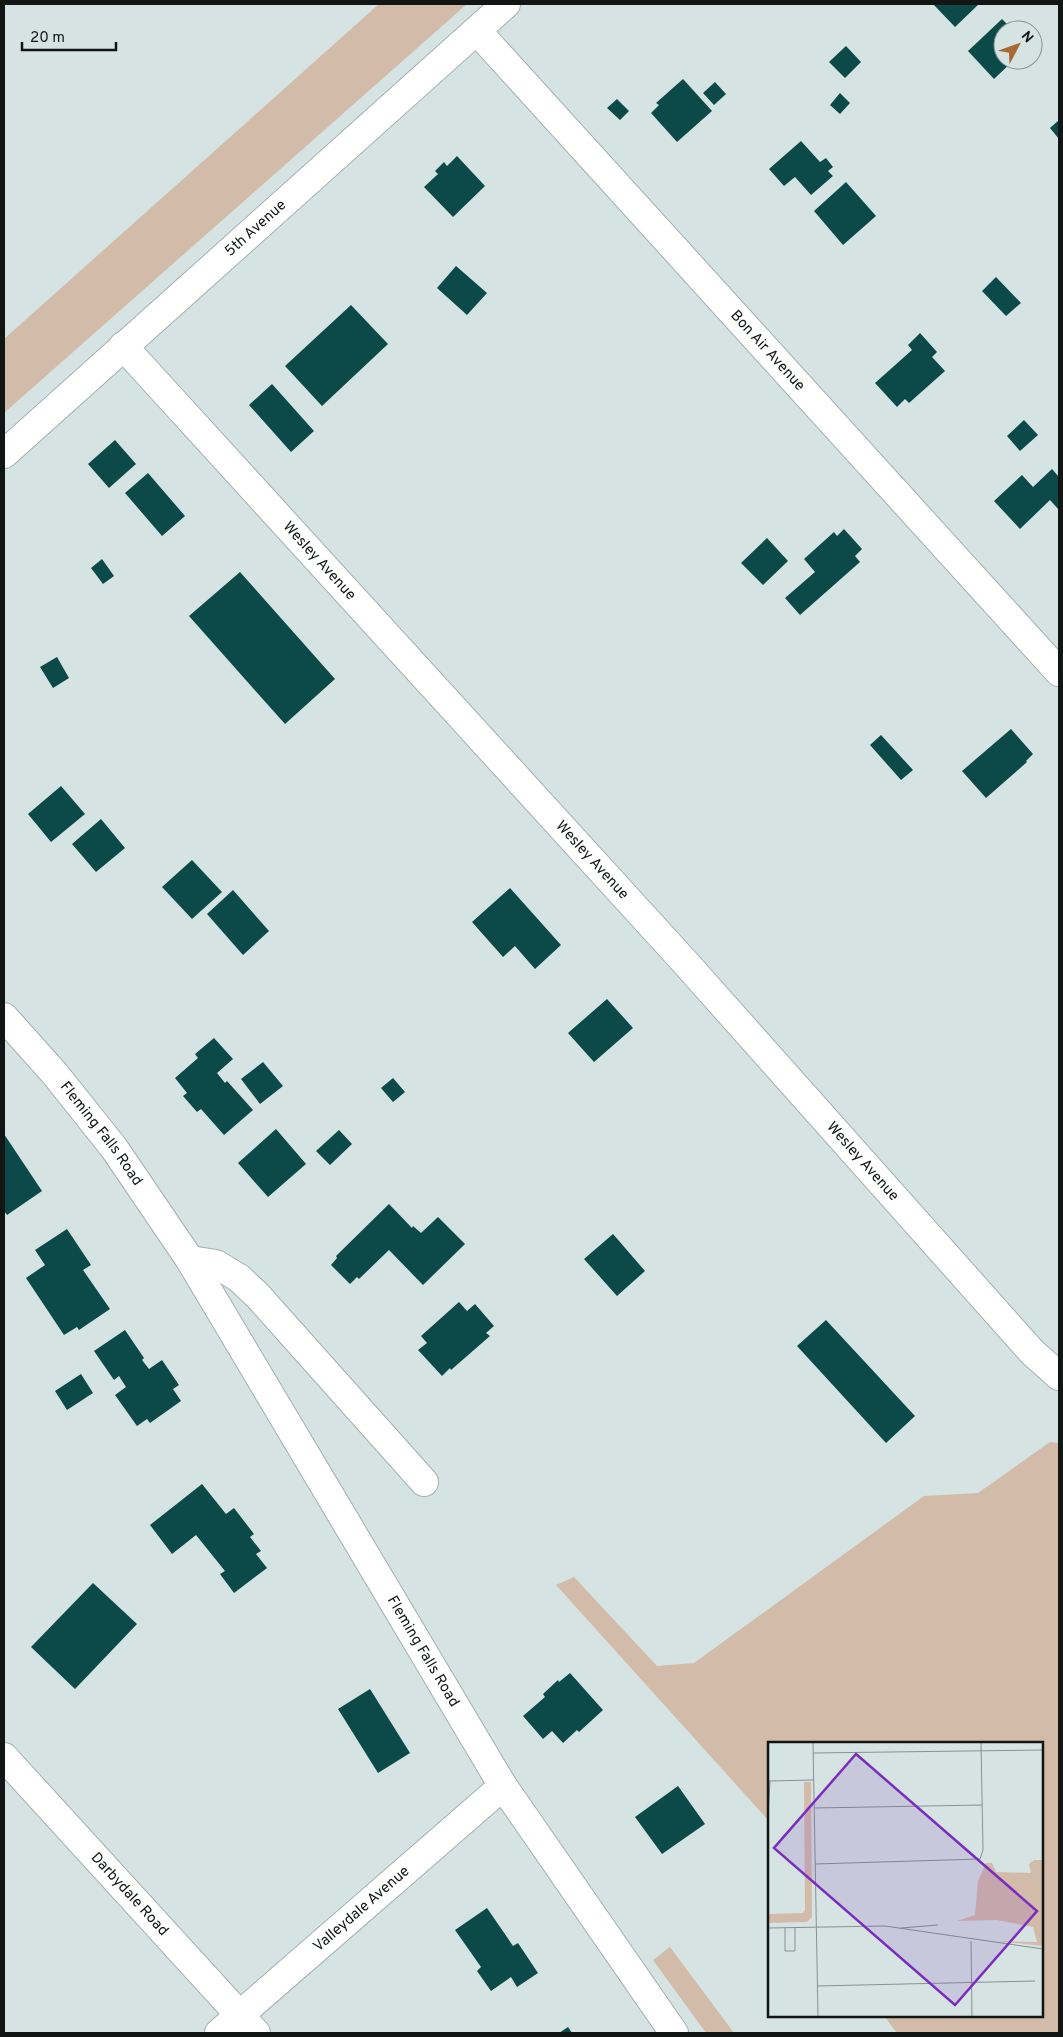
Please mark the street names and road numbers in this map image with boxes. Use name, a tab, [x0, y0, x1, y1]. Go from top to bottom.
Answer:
street label: 5th Avenue	[221, 196, 290, 261]
street label: Bon Air Avenue	[726, 306, 809, 395]
street label: Wesley Avenue	[278, 518, 360, 604]
street label: Wesley Avenue	[551, 817, 633, 904]
street label: Fleming Falls Road	[55, 1078, 147, 1190]
street label: Wesley Avenue	[822, 1118, 903, 1205]
street label: Fleming Falls Road	[383, 1592, 463, 1711]
street label: Darbydale Road	[86, 1849, 172, 1940]
street label: Valleydale Avenue	[309, 1862, 414, 1956]

